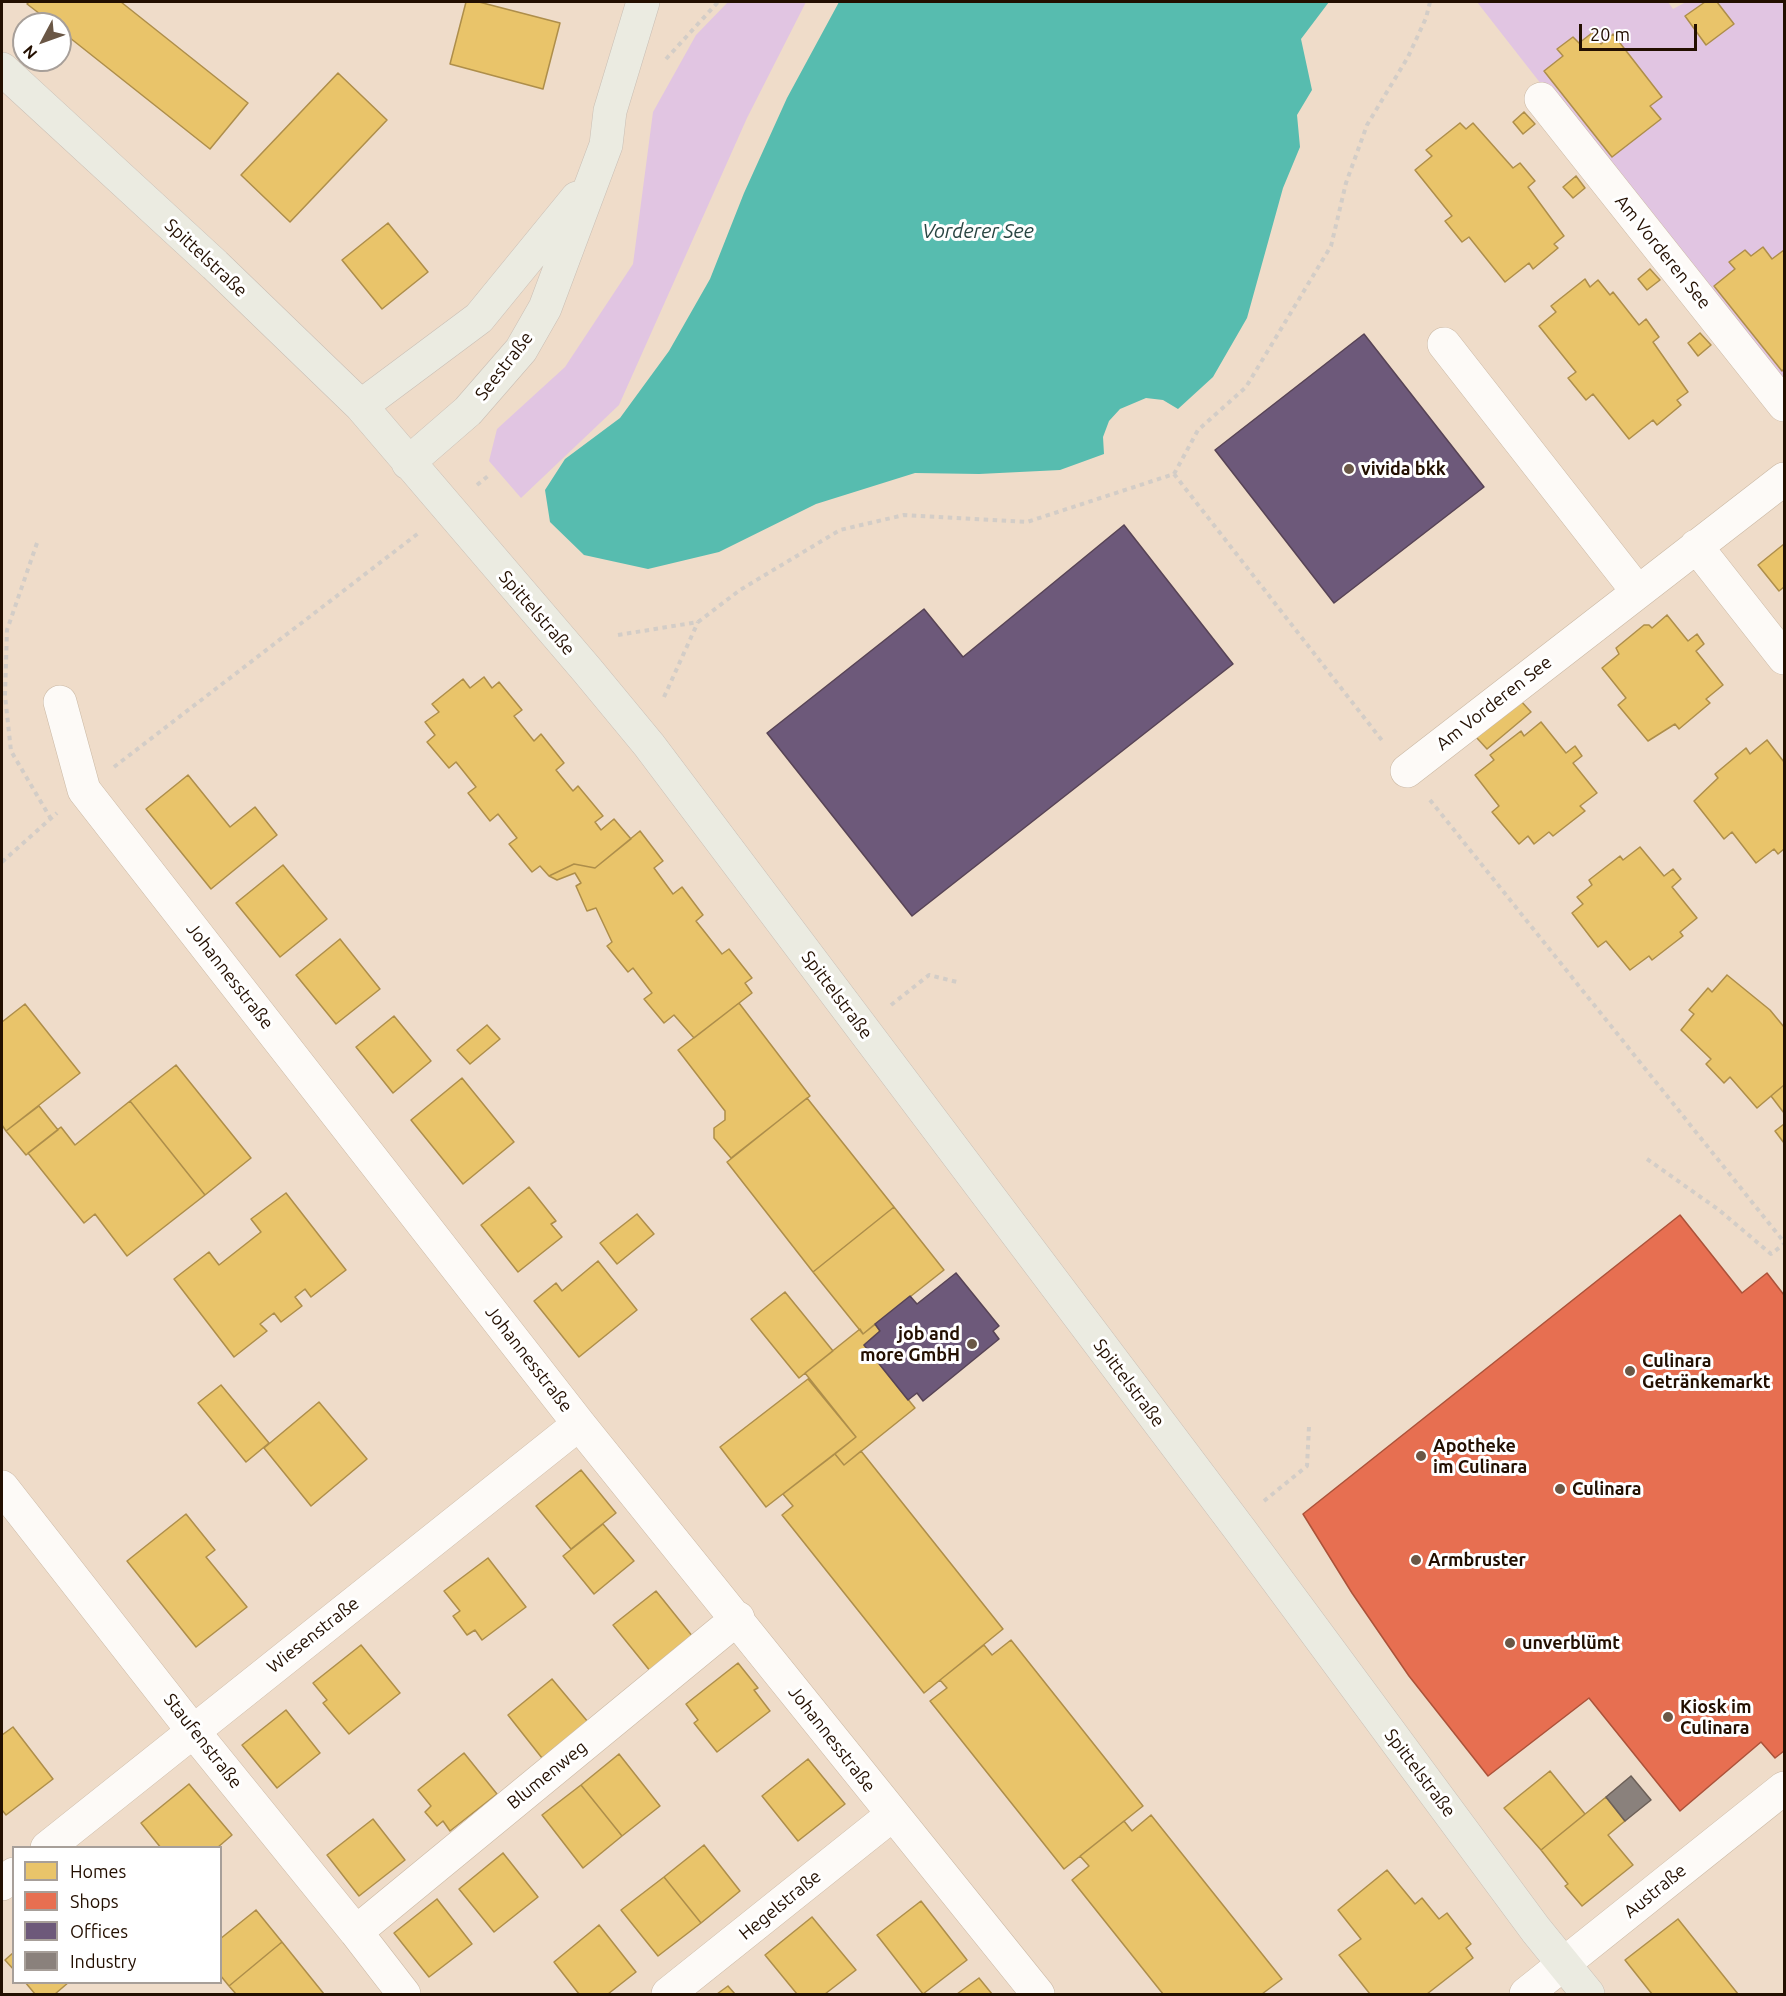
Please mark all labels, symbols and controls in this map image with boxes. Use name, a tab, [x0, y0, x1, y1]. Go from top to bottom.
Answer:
north arrow	[12, 12, 72, 72]
scale bar	[1582, 12, 1700, 50]
text: 20 m	[1590, 24, 1630, 44]
text: N	[19, 42, 41, 63]
street label: Am Vorderen See	[1610, 191, 1716, 313]
street label: Spittelstraße	[160, 214, 252, 302]
water label: Vorderer See	[922, 219, 1034, 243]
street label: Seestraße	[471, 327, 537, 405]
place label: vivida bkk	[1361, 458, 1446, 480]
marker: vivida bkk	[1342, 462, 1356, 476]
street label: Spittelstraße	[494, 566, 580, 660]
street label: Am Vorderen See	[1432, 651, 1556, 755]
street label: Johannesstraße	[182, 919, 278, 1033]
street label: Spittelstraße	[797, 947, 877, 1043]
street label: Johannesstraße	[481, 1302, 577, 1416]
place label: job and more GmbH	[860, 1323, 960, 1366]
street label: Spittelstraße	[1089, 1335, 1169, 1431]
marker: job and more GmbH	[965, 1337, 979, 1351]
place label: Culinara Getränkemarkt	[1642, 1350, 1770, 1392]
marker: Culinara Getränkemarkt	[1623, 1364, 1637, 1378]
place label: Apotheke im Culinara	[1433, 1435, 1527, 1478]
marker: Apotheke im Culinara	[1414, 1449, 1428, 1463]
place label: Culinara	[1572, 1478, 1642, 1500]
marker: Culinara	[1553, 1482, 1567, 1496]
place label: Armbruster	[1428, 1549, 1526, 1571]
marker: Armbruster	[1409, 1553, 1423, 1567]
street label: Wiesenstraße	[263, 1592, 363, 1678]
place label: unverblümt	[1522, 1632, 1620, 1654]
marker: unverblümt	[1503, 1636, 1517, 1650]
street label: Johannesstraße	[784, 1682, 880, 1796]
street label: Staufenstraße	[159, 1689, 247, 1793]
place label: Kiosk im Culinara	[1680, 1696, 1751, 1738]
marker: Kiosk im Culinara	[1661, 1710, 1675, 1724]
street label: Spittelstraße	[1380, 1725, 1460, 1821]
street label: Blumenweg	[503, 1736, 591, 1814]
legend	[12, 1846, 222, 1984]
street label: Austraße	[1620, 1859, 1690, 1923]
text: Homes	[70, 1861, 126, 1881]
street label: Hegelstraße	[735, 1865, 825, 1945]
text: Shops	[70, 1891, 119, 1911]
text: Offices	[70, 1921, 128, 1941]
text: Industry	[70, 1951, 136, 1971]

